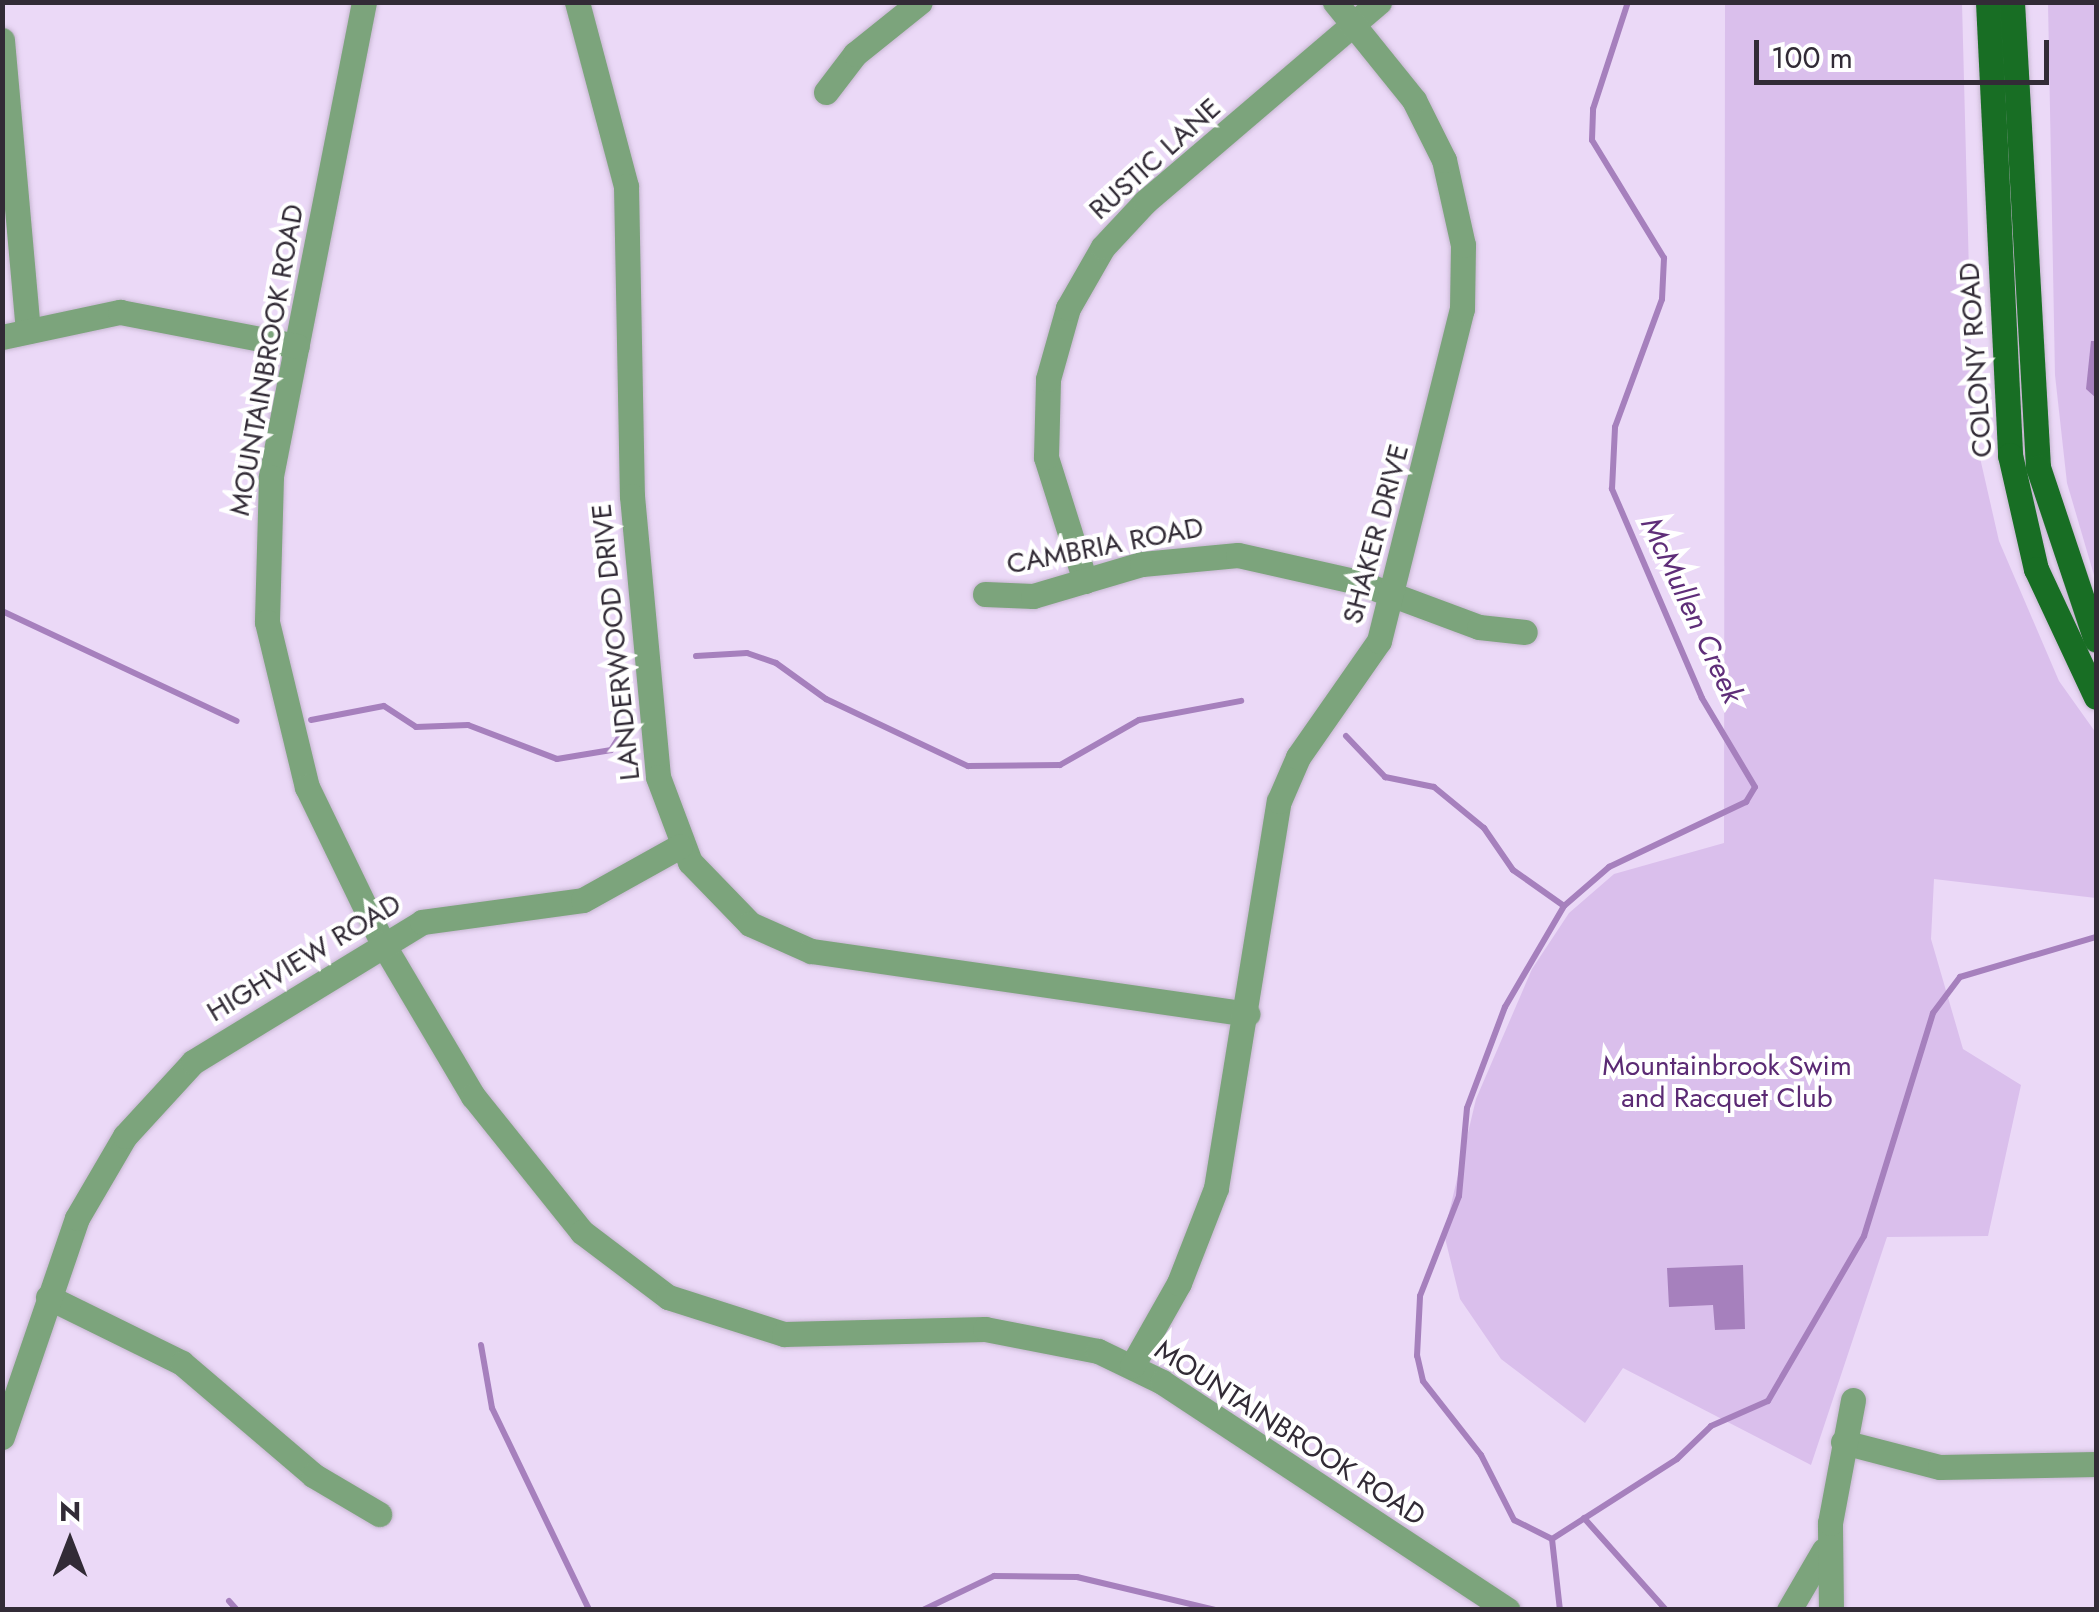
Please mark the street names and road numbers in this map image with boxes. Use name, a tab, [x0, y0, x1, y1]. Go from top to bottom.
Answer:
street label: RUSTIC LANE	[1082, 91, 1228, 227]
street label: MOUNTAINBROOK ROAD	[223, 202, 311, 518]
street label: COLONY ROAD	[1952, 261, 2000, 459]
street label: SHAKER DRIVE	[1336, 440, 1416, 628]
street label: LANDERWOOD DRIVE	[585, 502, 647, 782]
street label: CAMBRIA ROAD	[1004, 510, 1206, 582]
street label: HIGHVIEW ROAD	[201, 887, 407, 1029]
street label: MOUNTAINBROOK ROAD	[1149, 1333, 1431, 1533]

